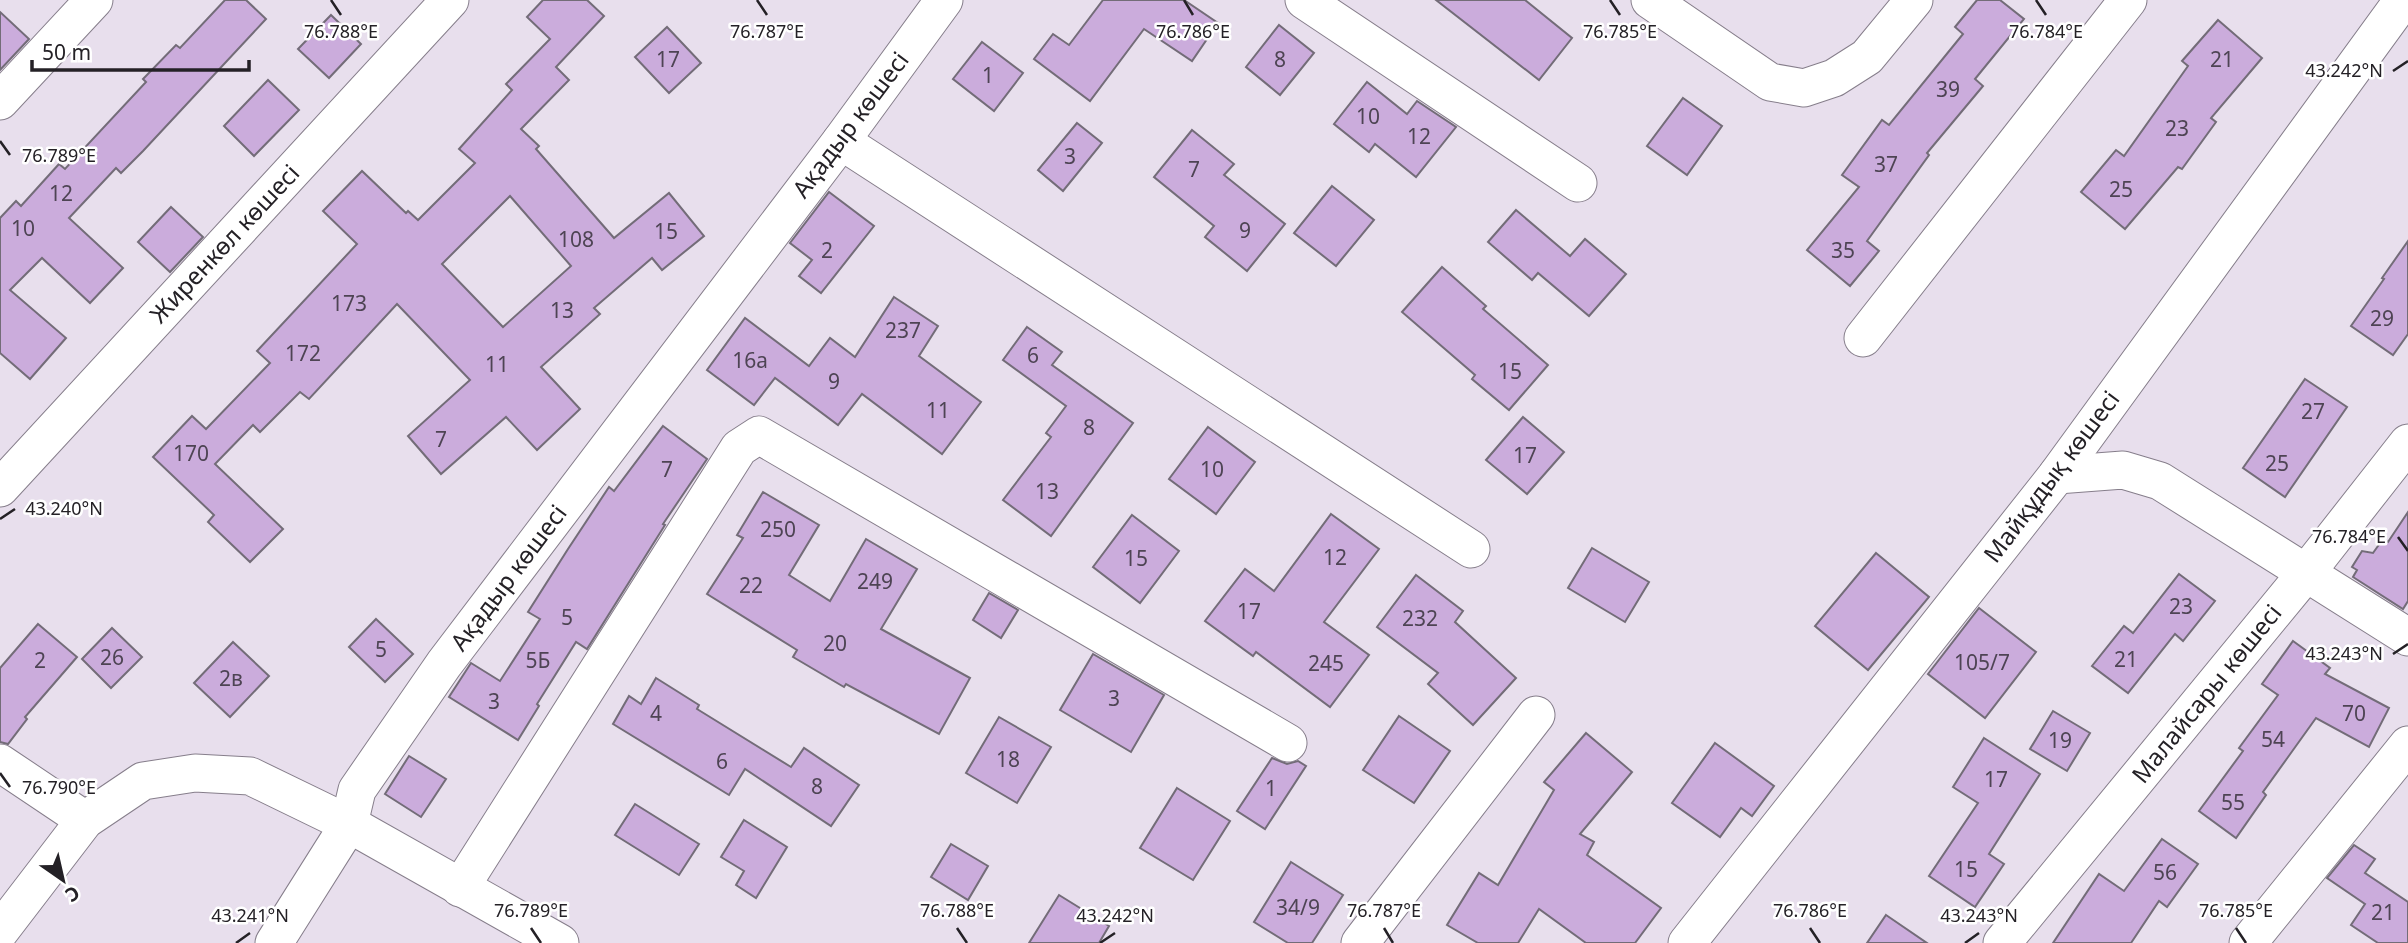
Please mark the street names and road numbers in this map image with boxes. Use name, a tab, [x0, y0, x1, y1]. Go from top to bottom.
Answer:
street label: Ақадыр көшесі	[784, 44, 916, 204]
street label: Жиренкөл көшесі	[142, 156, 306, 329]
street label: Майқұдық көшесі	[1975, 383, 2126, 569]
street label: Ақадыр көшесі	[442, 497, 574, 657]
street label: Малайсары көшесі	[2123, 597, 2288, 789]

